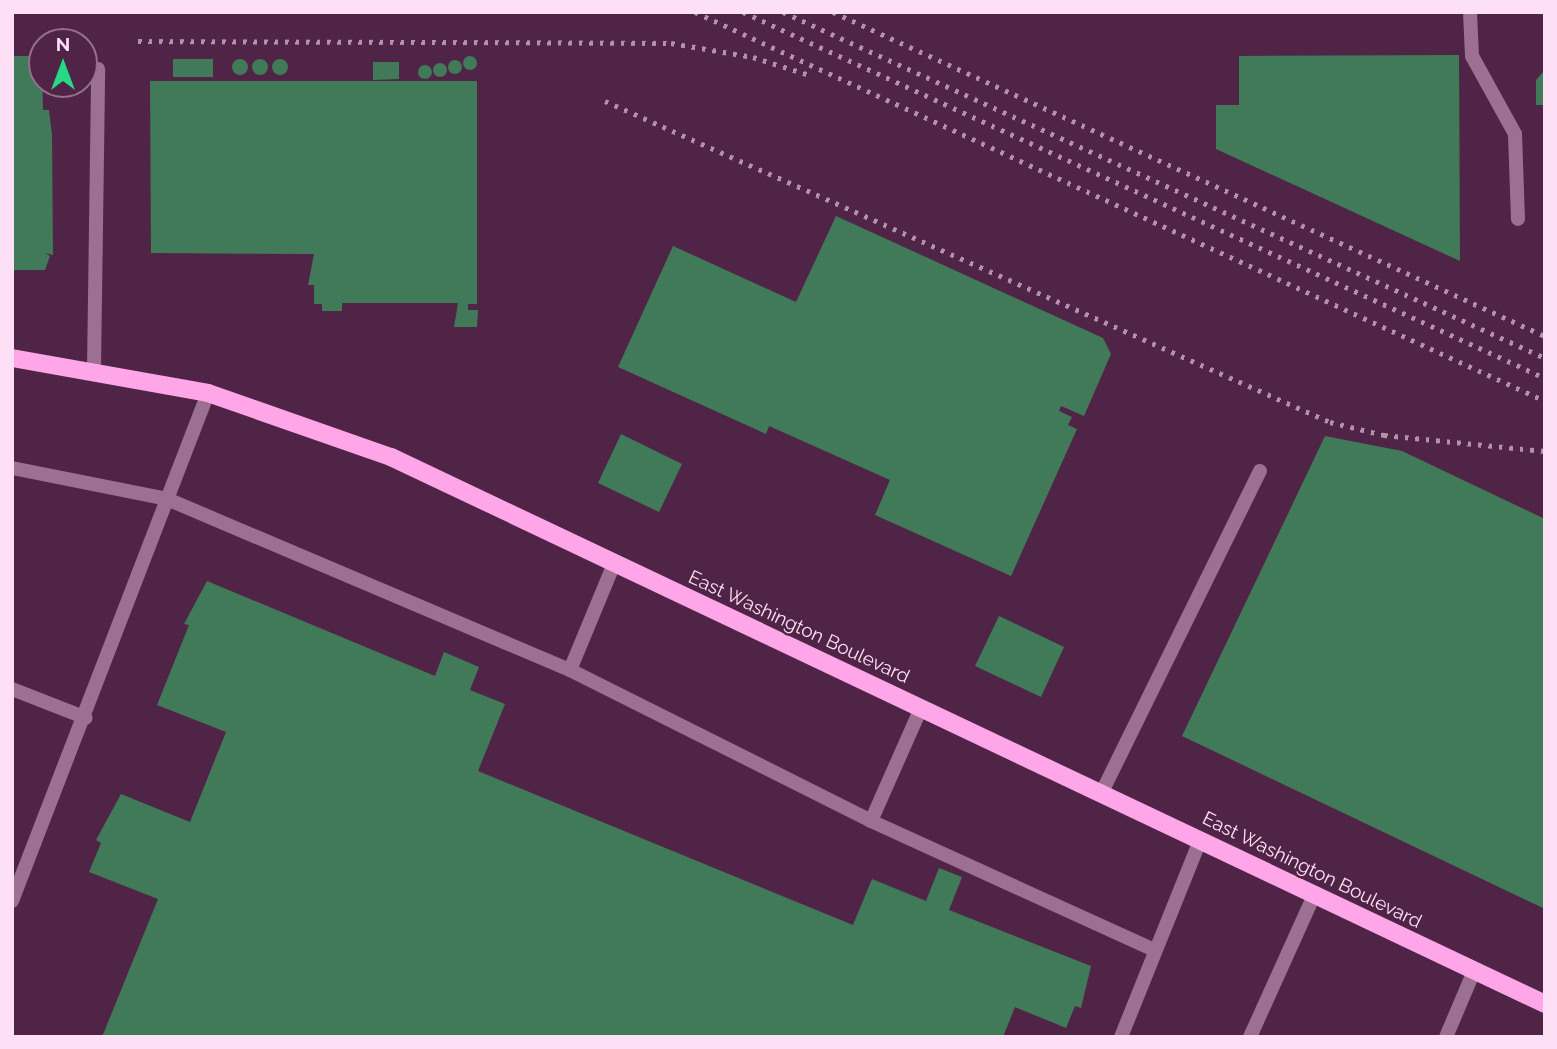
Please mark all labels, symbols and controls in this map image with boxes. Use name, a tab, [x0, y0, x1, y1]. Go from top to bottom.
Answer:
north arrow	[28, 28, 98, 98]
text: N	[56, 33, 70, 55]
street label: East Washington Boulevard	[685, 566, 913, 688]
street label: East Washington Boulevard	[1198, 807, 1426, 933]

